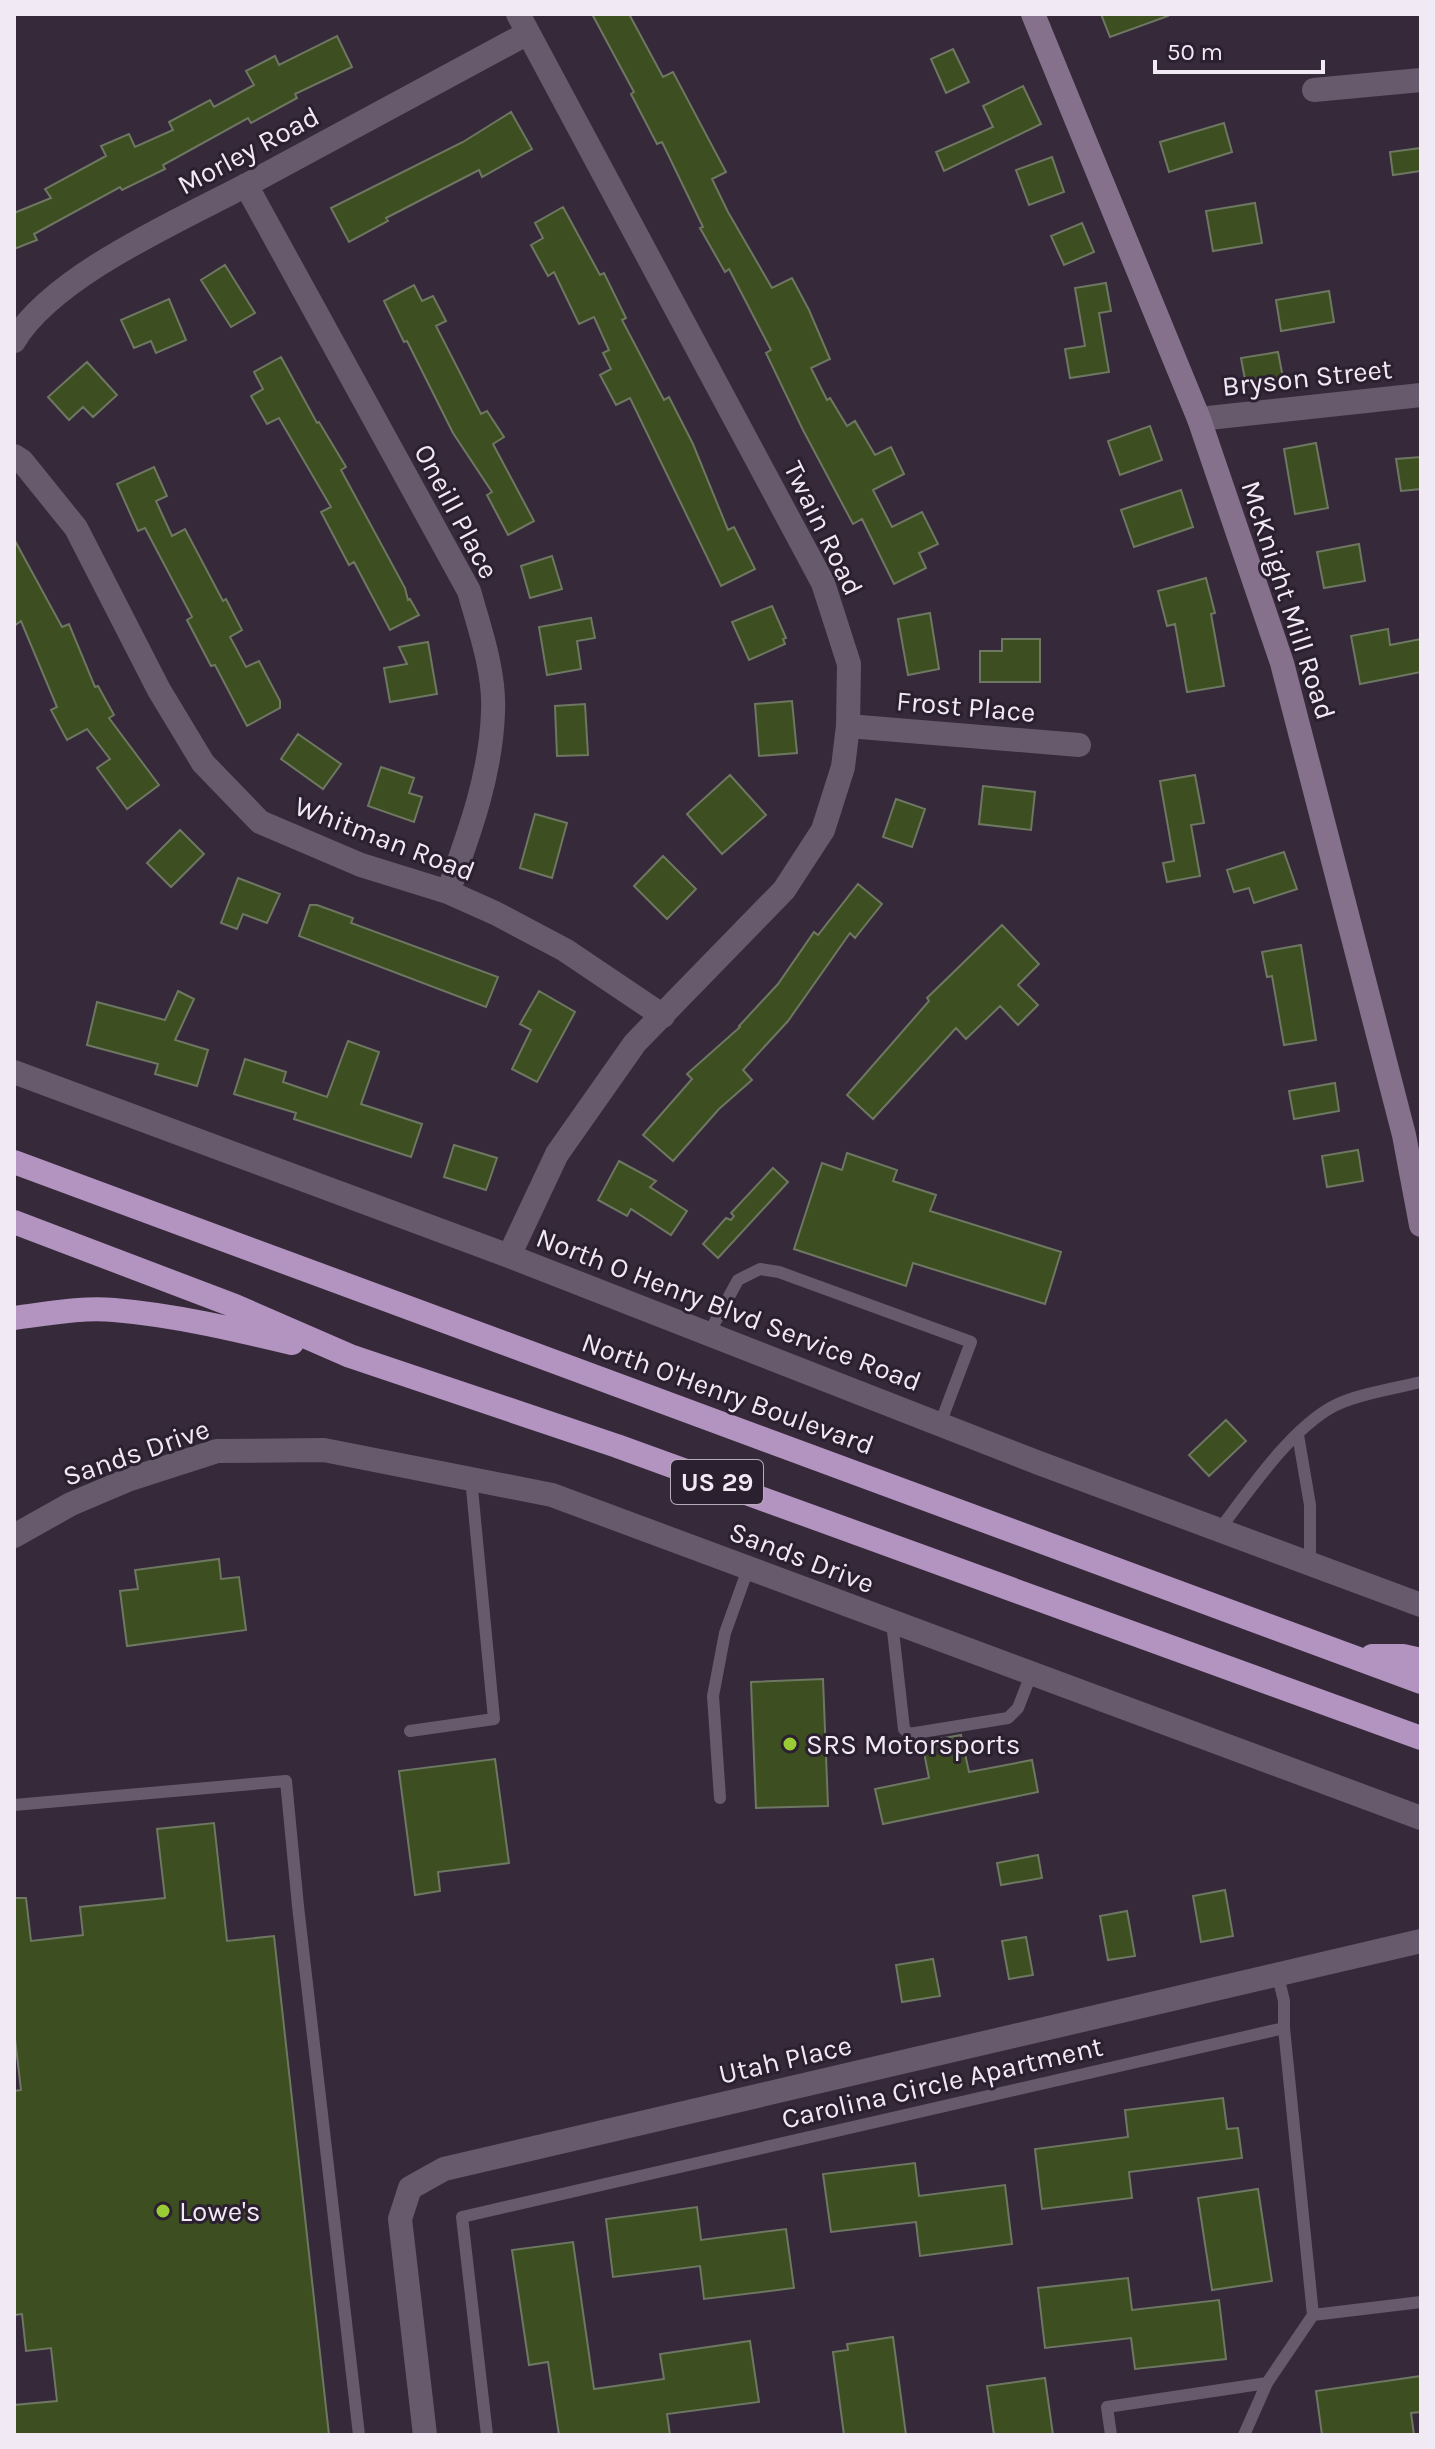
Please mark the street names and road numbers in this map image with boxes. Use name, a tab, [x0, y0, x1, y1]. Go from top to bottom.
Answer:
street label: Morley Road	[172, 99, 325, 202]
street label: Bryson Street	[1220, 352, 1394, 403]
street label: Oneill Place	[407, 438, 506, 584]
street label: Twain Road	[777, 456, 870, 601]
street label: McKnight Mill Road	[1234, 477, 1343, 724]
street label: Frost Place	[895, 684, 1037, 729]
street label: Whitman Road	[290, 789, 480, 888]
street label: North O Henry Blvd Service Road	[532, 1221, 926, 1398]
street label: North O'Henry Boulevard	[577, 1325, 878, 1462]
street label: Sands Drive	[59, 1412, 214, 1493]
road number: US 29	[671, 1460, 763, 1504]
street label: Sands Drive	[725, 1515, 879, 1600]
street label: Utah Place	[715, 2028, 855, 2091]
street label: Carolina Circle Apartment	[778, 2029, 1106, 2136]

